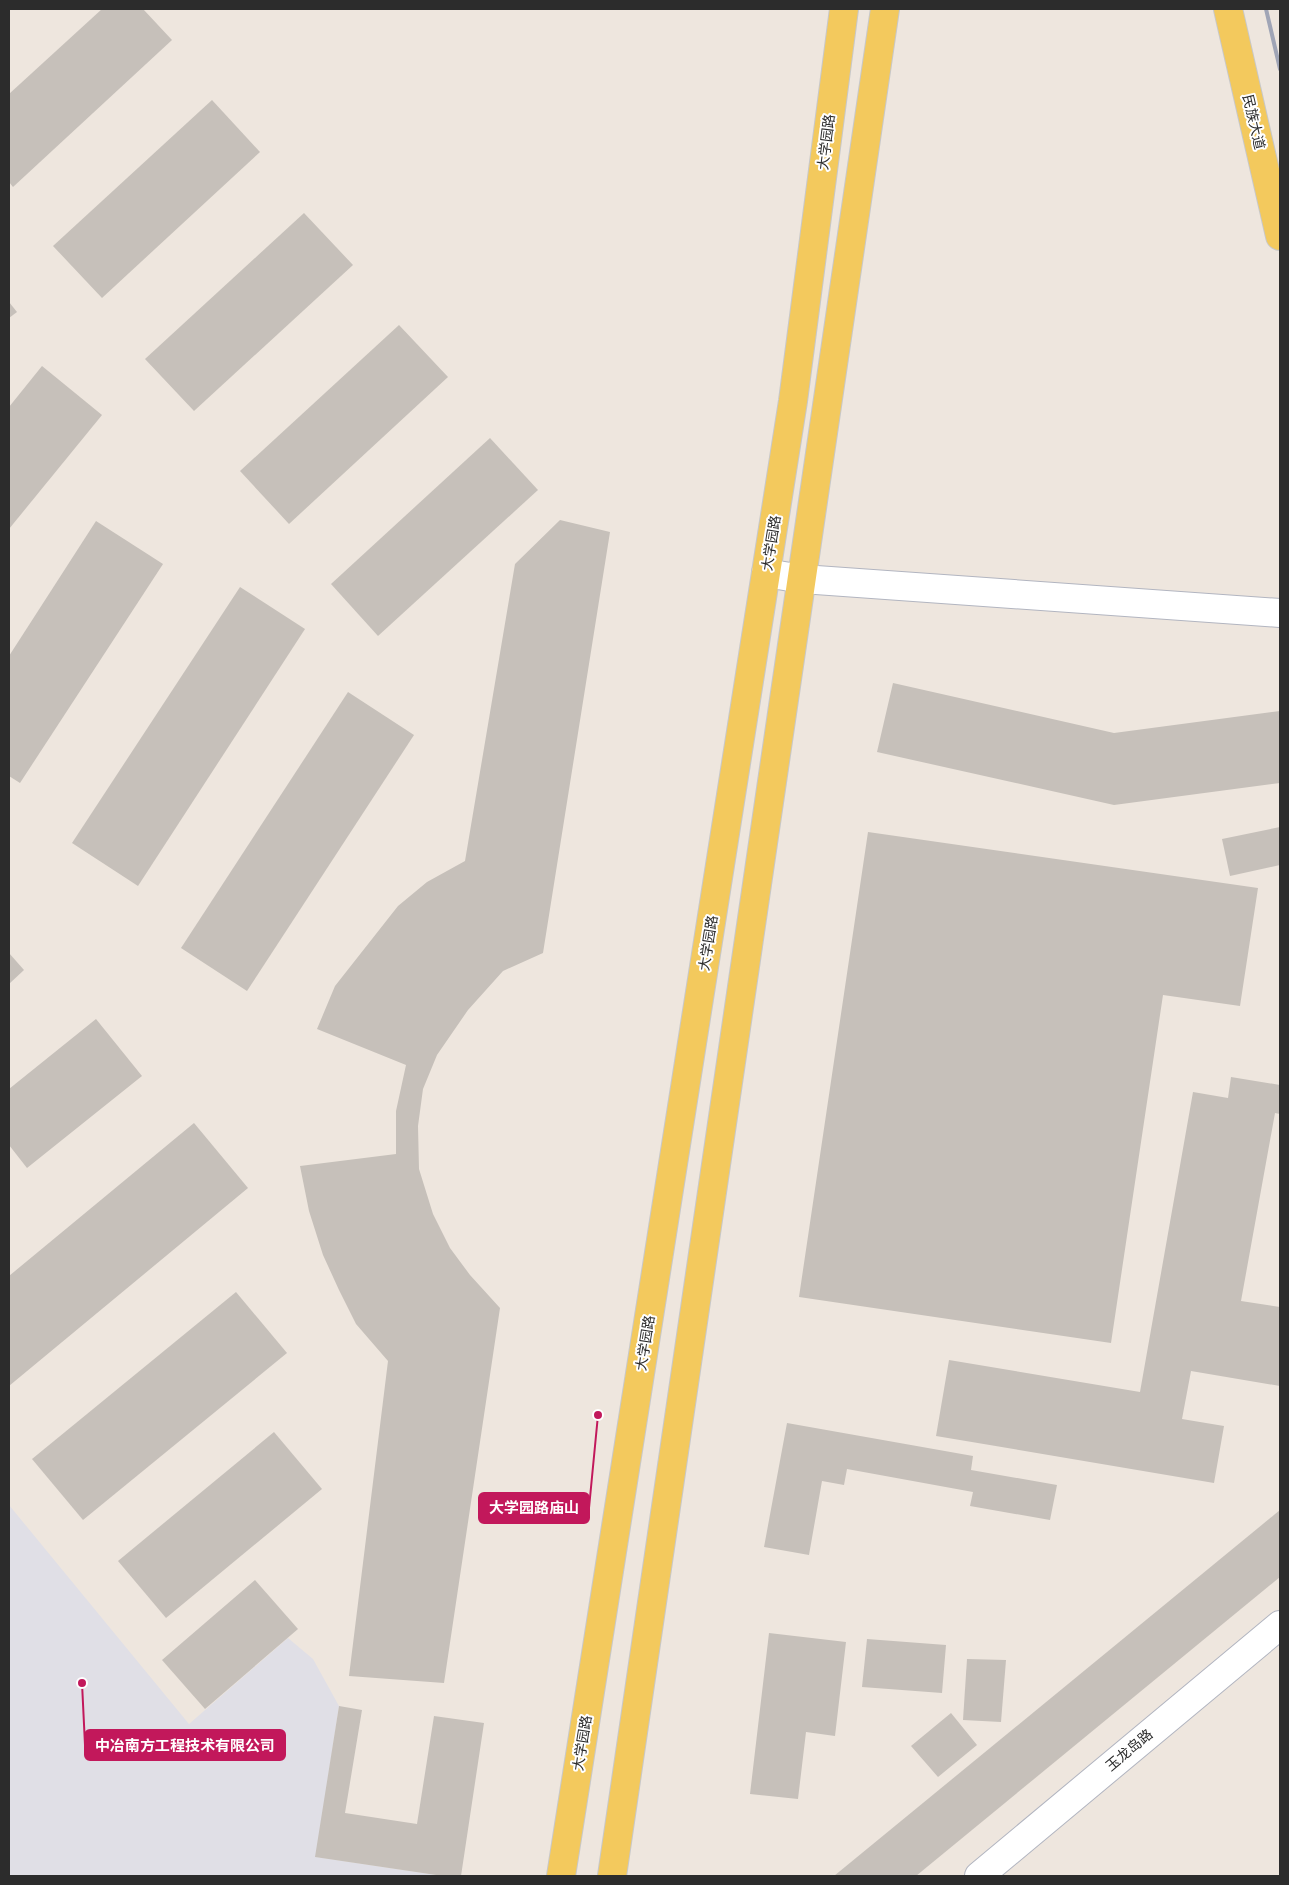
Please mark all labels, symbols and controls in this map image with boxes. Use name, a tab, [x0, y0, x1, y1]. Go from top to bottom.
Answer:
street label: 民族大道	[1240, 93, 1268, 151]
street label: 大学园路	[815, 113, 837, 171]
street label: 大学园路	[759, 514, 783, 572]
street label: 大学园路	[696, 914, 720, 972]
street label: 大学园路	[633, 1314, 657, 1372]
callout: 大学园路庙山	[479, 1493, 589, 1523]
text: 大学园路庙山	[489, 1499, 579, 1517]
street label: 大学园路	[570, 1714, 594, 1772]
street label: 玉龙岛路	[1102, 1726, 1156, 1774]
callout: 中冶南方工程技术有限公司	[85, 1730, 285, 1760]
text: 中冶南方工程技术有限公司	[95, 1737, 275, 1755]

